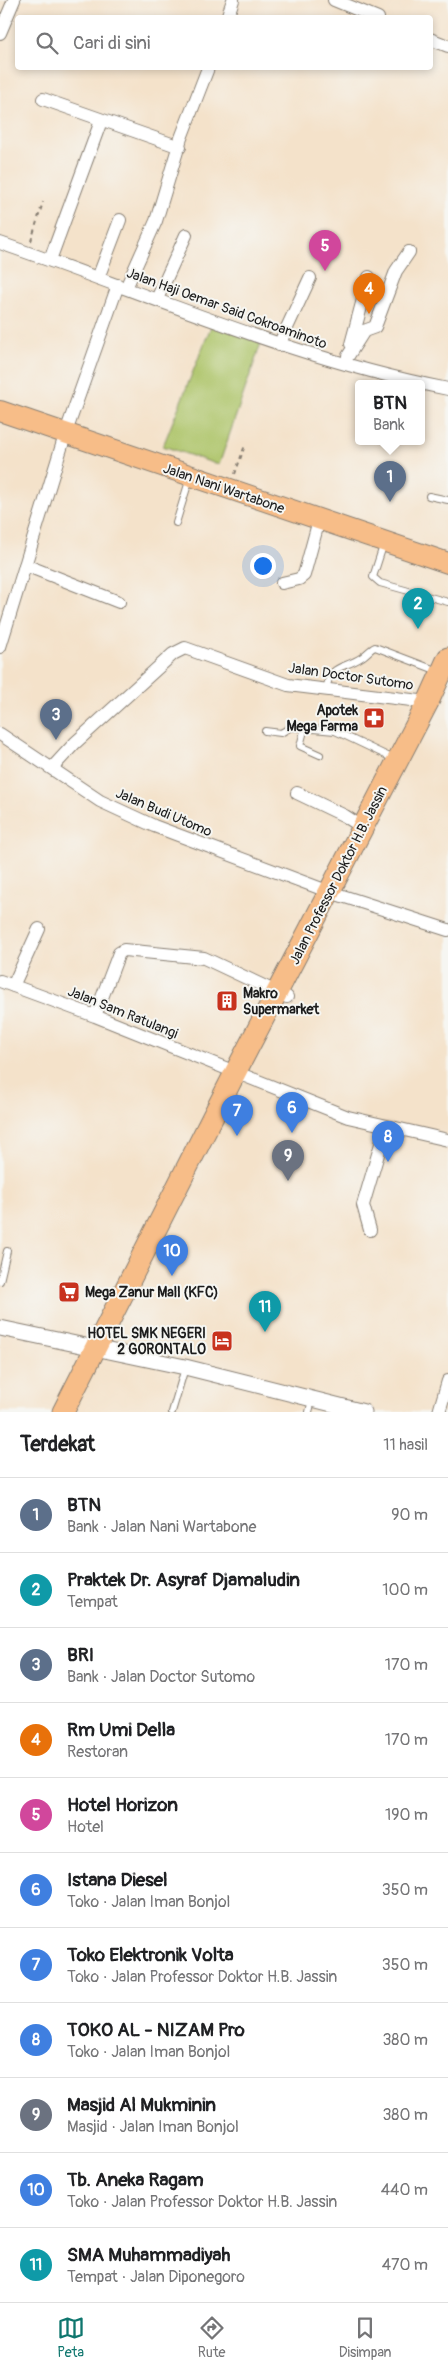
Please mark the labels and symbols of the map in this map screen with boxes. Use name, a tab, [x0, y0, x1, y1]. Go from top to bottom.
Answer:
pin: 5	[309, 230, 341, 271]
street label: Jalan Haji Oemar Said Cokroaminoto	[124, 264, 330, 353]
pin: 4	[353, 273, 385, 314]
street label: Jalan Nani Wartabone	[161, 460, 287, 517]
pin: 1	[374, 461, 406, 502]
your location	[250, 553, 276, 579]
pin: 2	[402, 588, 434, 629]
street label: Jalan Doctor Sutomo	[287, 659, 415, 694]
pin: 3	[40, 699, 72, 740]
place label: Apotek Mega Farma	[286, 702, 358, 735]
pharmacy icon: Apotek Mega Farma	[362, 706, 386, 730]
street label: Jalan Professor Doktor H.B. Jassin	[286, 783, 391, 967]
street label: Jalan Budi Utomo	[113, 785, 215, 841]
street label: Jalan Sam Ratulangi	[65, 983, 181, 1043]
place label: Makro Supermarket	[243, 985, 319, 1018]
building icon: Makro Supermarket	[215, 989, 239, 1013]
pin: 6	[276, 1092, 308, 1133]
pin: 7	[221, 1095, 253, 1136]
pin: 8	[372, 1121, 404, 1162]
pin: 9	[272, 1140, 304, 1181]
pin: 10	[156, 1235, 188, 1276]
supermarket icon: Mega Zanur Mall (KFC)	[57, 1280, 81, 1304]
place label: Mega Zanur Mall (KFC)	[85, 1284, 218, 1301]
pin: 11	[249, 1291, 281, 1332]
place label: HOTEL SMK NEGERI 2 GORONTALO	[87, 1325, 206, 1358]
hotel icon: HOTEL SMK NEGERI 2 GORONTALO	[210, 1329, 234, 1353]

